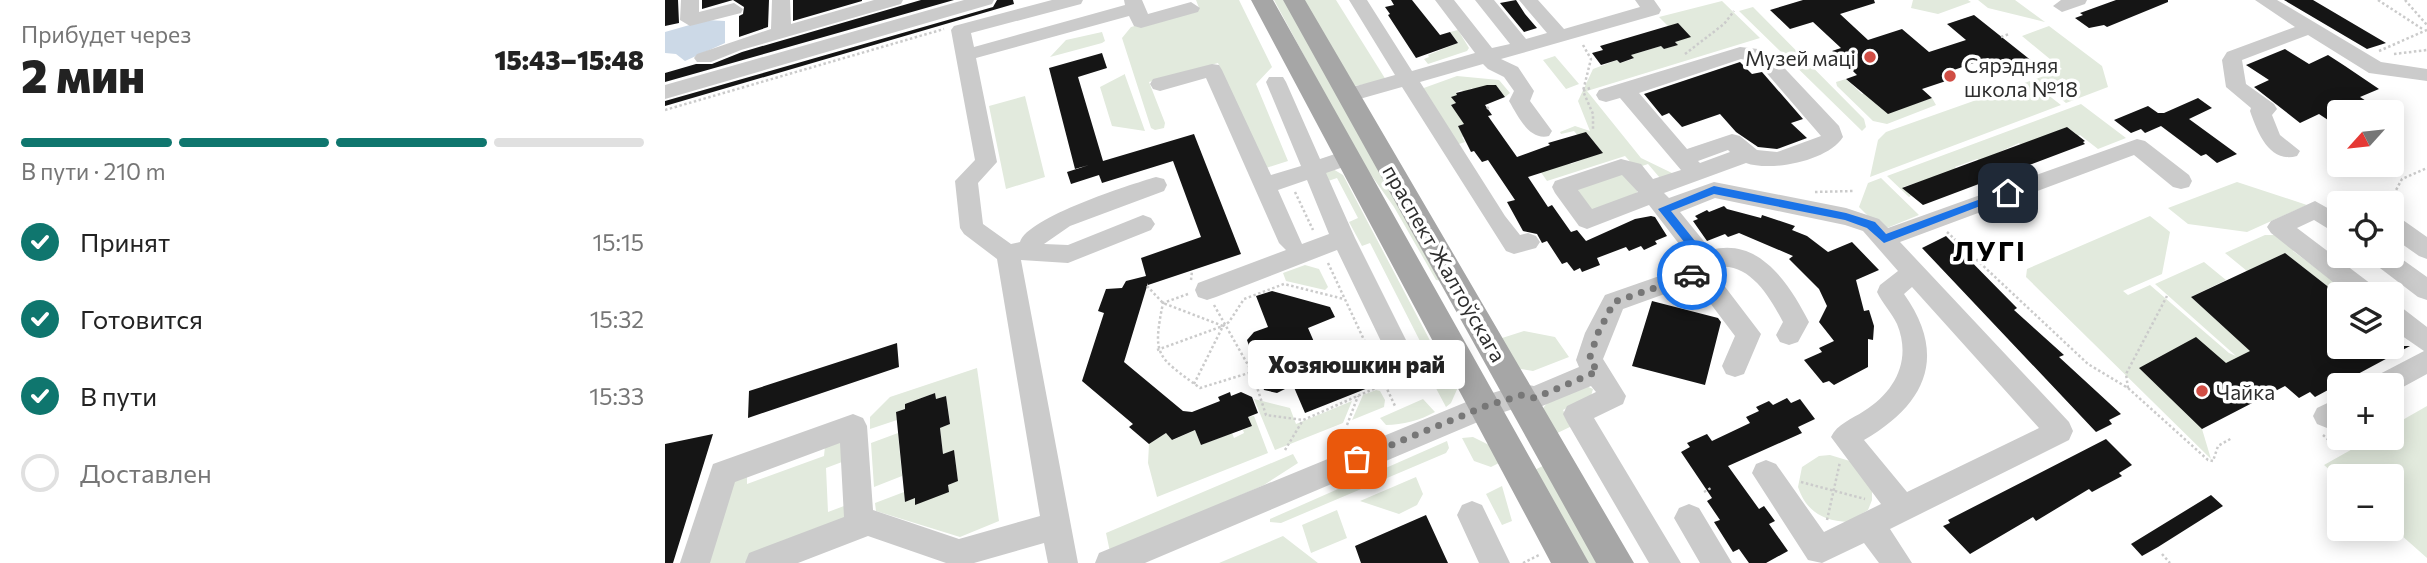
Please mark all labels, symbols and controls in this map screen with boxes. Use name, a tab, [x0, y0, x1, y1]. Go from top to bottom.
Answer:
text: Прибудет через	[21, 20, 191, 48]
text: 15:43–15:48	[494, 44, 644, 75]
place label: Музей маці	[1745, 45, 1856, 70]
text: 2 мин	[21, 46, 145, 102]
marker: Музей маці	[1862, 49, 1878, 65]
place label: Сярэдняя школа №18	[1964, 52, 2078, 101]
marker: Сярэдняя школа №18	[1942, 68, 1958, 84]
north arrow	[2327, 100, 2405, 177]
map controls	[2327, 100, 2404, 541]
text: В пути · 210 m	[21, 157, 166, 185]
street label: праспект Жалтоўскага	[1378, 160, 1512, 366]
pin	[1978, 163, 2038, 223]
icon: home	[1989, 174, 2027, 212]
button: locate	[2327, 191, 2404, 268]
icon: check	[21, 223, 59, 261]
text: Принят	[80, 226, 170, 257]
text: 15:15	[592, 228, 644, 256]
district label: ЛУГІ	[1953, 233, 2027, 267]
courier	[1657, 240, 1727, 310]
icon: car	[1673, 256, 1711, 294]
button: layers	[2327, 282, 2404, 359]
icon: check	[21, 300, 59, 338]
text: Готовится	[80, 303, 203, 334]
text: 15:32	[590, 305, 644, 333]
callout: Хозяюшкин рай	[1249, 340, 1465, 389]
text: Хозяюшкин рай	[1268, 350, 1445, 378]
button: +	[2327, 373, 2404, 450]
icon: check	[21, 377, 59, 415]
place label: Чайка	[2216, 379, 2275, 404]
text: В пути	[80, 380, 157, 411]
text: 15:33	[589, 382, 644, 410]
marker: Чайка	[2194, 383, 2210, 399]
pin	[1327, 429, 1387, 489]
icon: bag	[1338, 440, 1376, 478]
text: Доставлен	[80, 457, 212, 488]
button: −	[2327, 464, 2404, 541]

